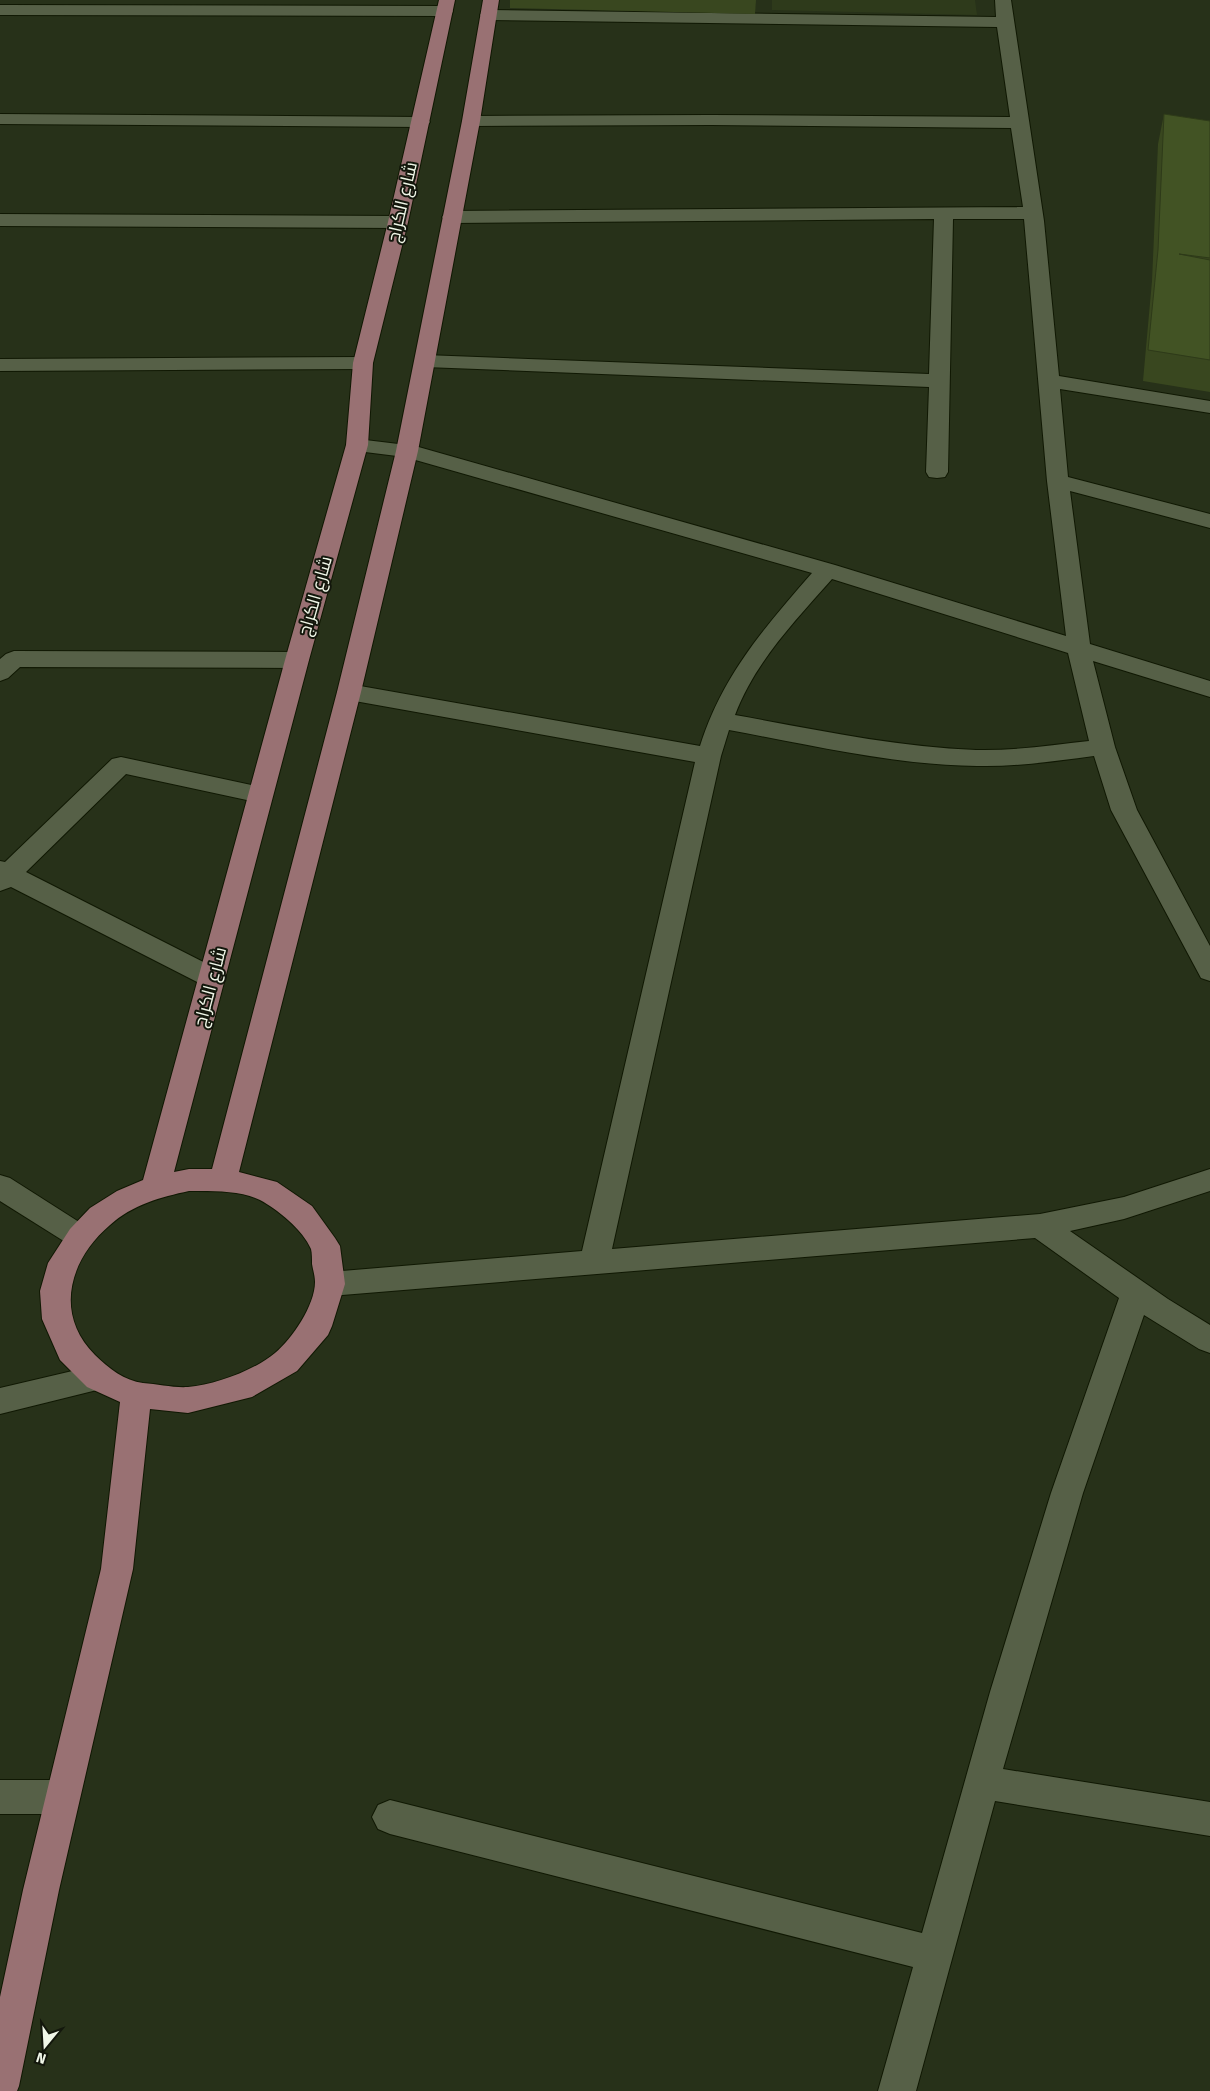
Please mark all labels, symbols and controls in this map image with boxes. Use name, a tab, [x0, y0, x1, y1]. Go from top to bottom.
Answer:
street label: شارع الكراج	[382, 160, 423, 245]
street label: شارع الكراج	[293, 554, 338, 639]
street label: شارع الكراج	[189, 945, 232, 1030]
north arrow	[20, 2021, 70, 2071]
text: N	[34, 2048, 48, 2067]

